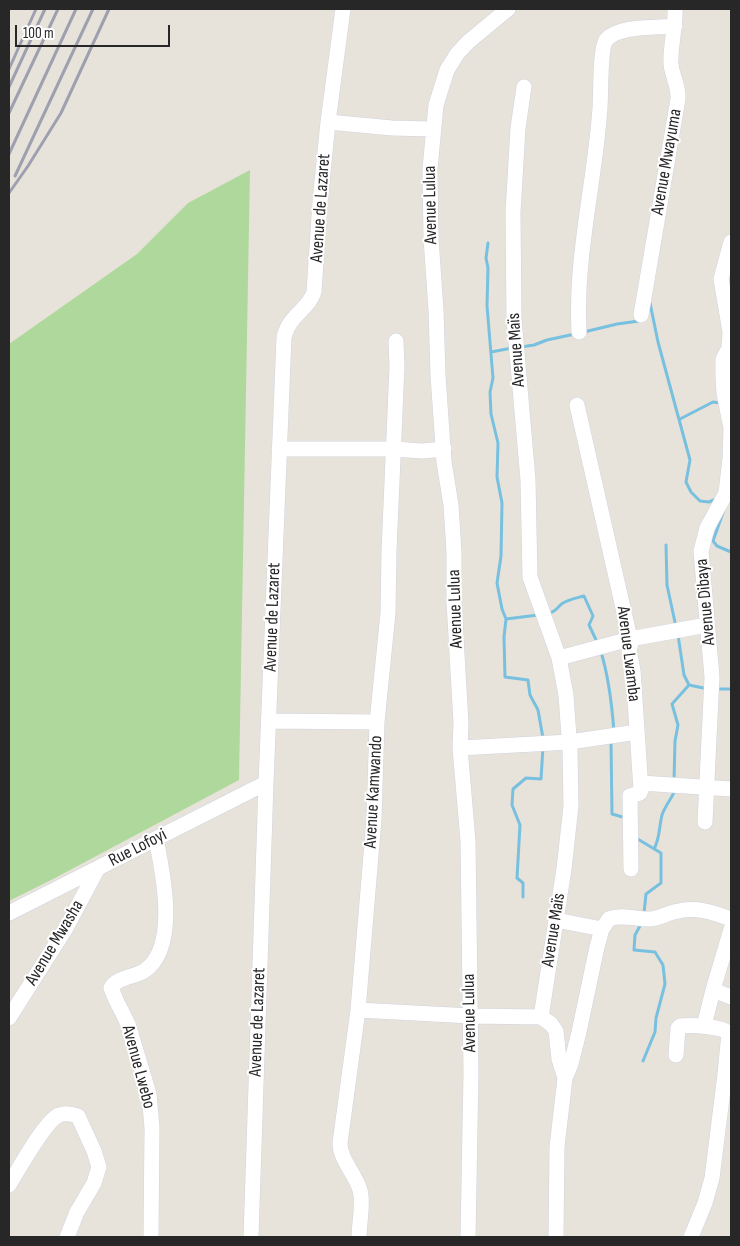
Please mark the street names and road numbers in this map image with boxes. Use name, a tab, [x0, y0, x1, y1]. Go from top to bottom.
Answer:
street label: Avenue Mwayuma	[647, 107, 687, 217]
street label: Avenue de Lazaret	[306, 153, 336, 263]
street label: Avenue Lulua	[420, 165, 442, 245]
street label: Avenue Maïs	[504, 312, 530, 388]
street label: Avenue Dibaya	[691, 558, 721, 646]
street label: Avenue de Lazaret	[260, 562, 286, 672]
street label: Avenue Lulua	[444, 569, 468, 649]
street label: Avenue Lwamba	[611, 605, 645, 703]
street label: Avenue Kamwando	[360, 735, 388, 849]
street label: Rue Lofoyi	[105, 824, 171, 872]
street label: Avenue Maïs	[538, 892, 570, 968]
street label: Avenue Mwasha	[21, 897, 89, 989]
street label: Avenue de Lazaret	[245, 967, 271, 1077]
street label: Avenue Lulua	[459, 973, 481, 1053]
street label: Avenue Lwebo	[117, 1023, 159, 1111]

